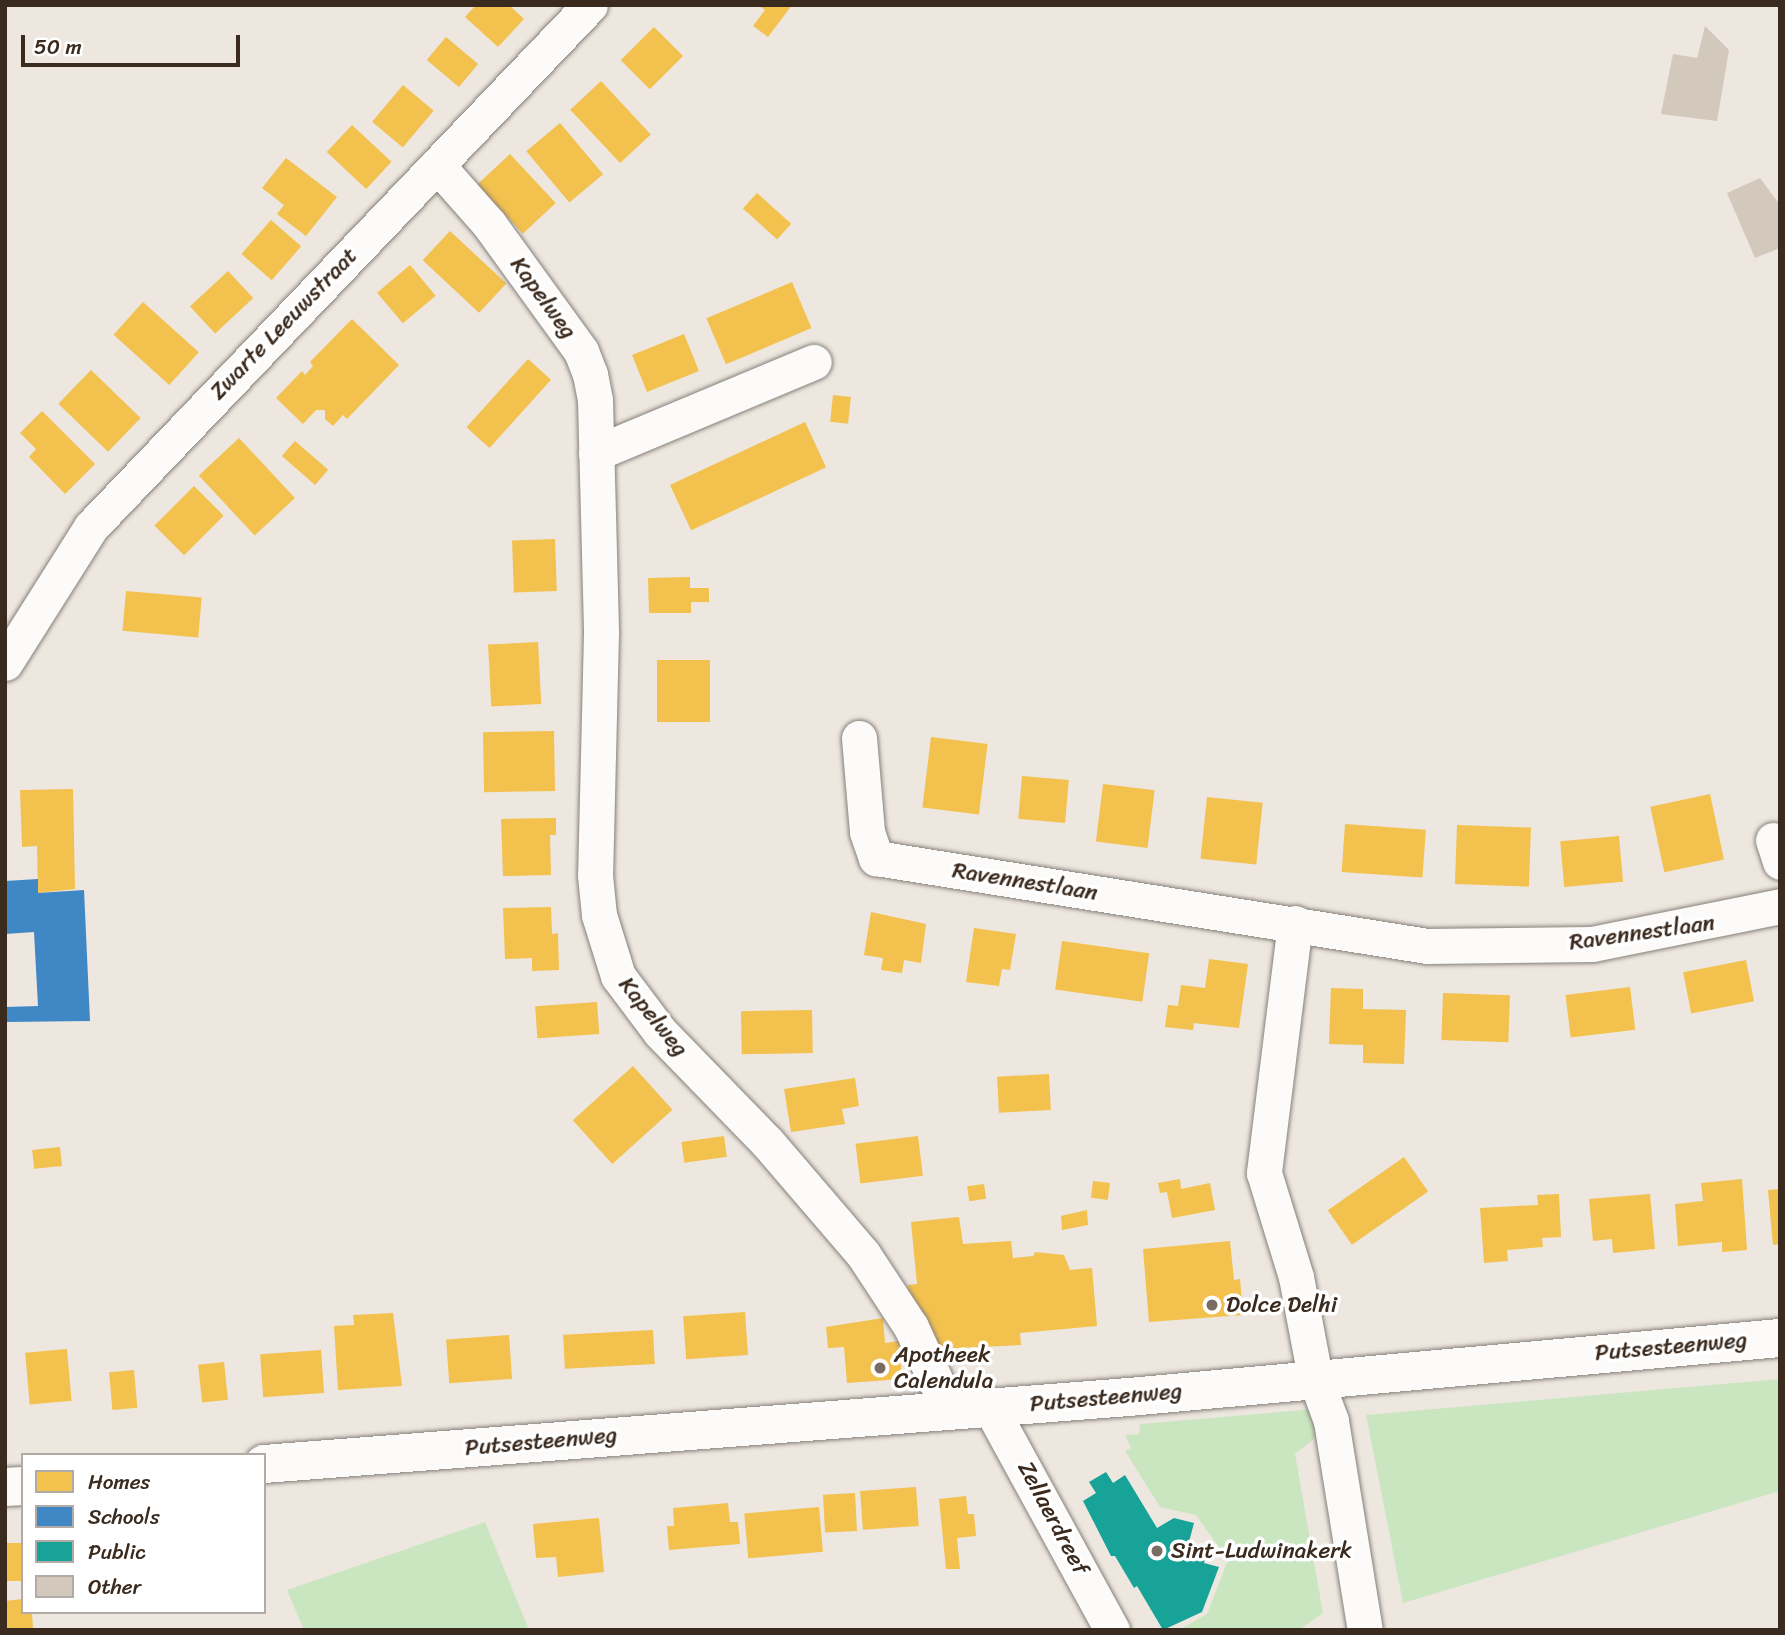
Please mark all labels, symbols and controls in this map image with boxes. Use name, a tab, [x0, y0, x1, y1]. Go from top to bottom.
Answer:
scale bar	[24, 21, 243, 65]
text: 50 m	[34, 28, 82, 66]
street label: Zwarte Leeuwstraat	[204, 242, 364, 406]
street label: Kapelweg	[504, 252, 582, 344]
street label: Ravennestlaan	[950, 857, 1100, 907]
street label: Ravennestlaan	[1567, 909, 1717, 957]
street label: Kapelweg	[612, 972, 694, 1062]
place label: Dolce Delhi	[1226, 1291, 1338, 1319]
marker: Dolce Delhi	[1204, 1297, 1220, 1313]
street label: Putsesteenweg	[1594, 1327, 1748, 1367]
place label: Apotheek Calendula	[894, 1341, 993, 1395]
marker: Apotheek Calendula	[872, 1360, 888, 1376]
street label: Putsesteenweg	[1029, 1378, 1183, 1418]
street label: Putsesteenweg	[464, 1422, 618, 1462]
legend	[21, 1453, 266, 1614]
street label: Zellaerdreef	[1012, 1456, 1094, 1580]
text: Homes	[88, 1463, 150, 1501]
text: Schools	[88, 1498, 160, 1536]
text: Public	[88, 1533, 146, 1571]
place label: Sint-Ludwinakerk	[1171, 1537, 1352, 1565]
marker: Sint-Ludwinakerk	[1149, 1543, 1165, 1559]
text: Other	[88, 1568, 141, 1606]

